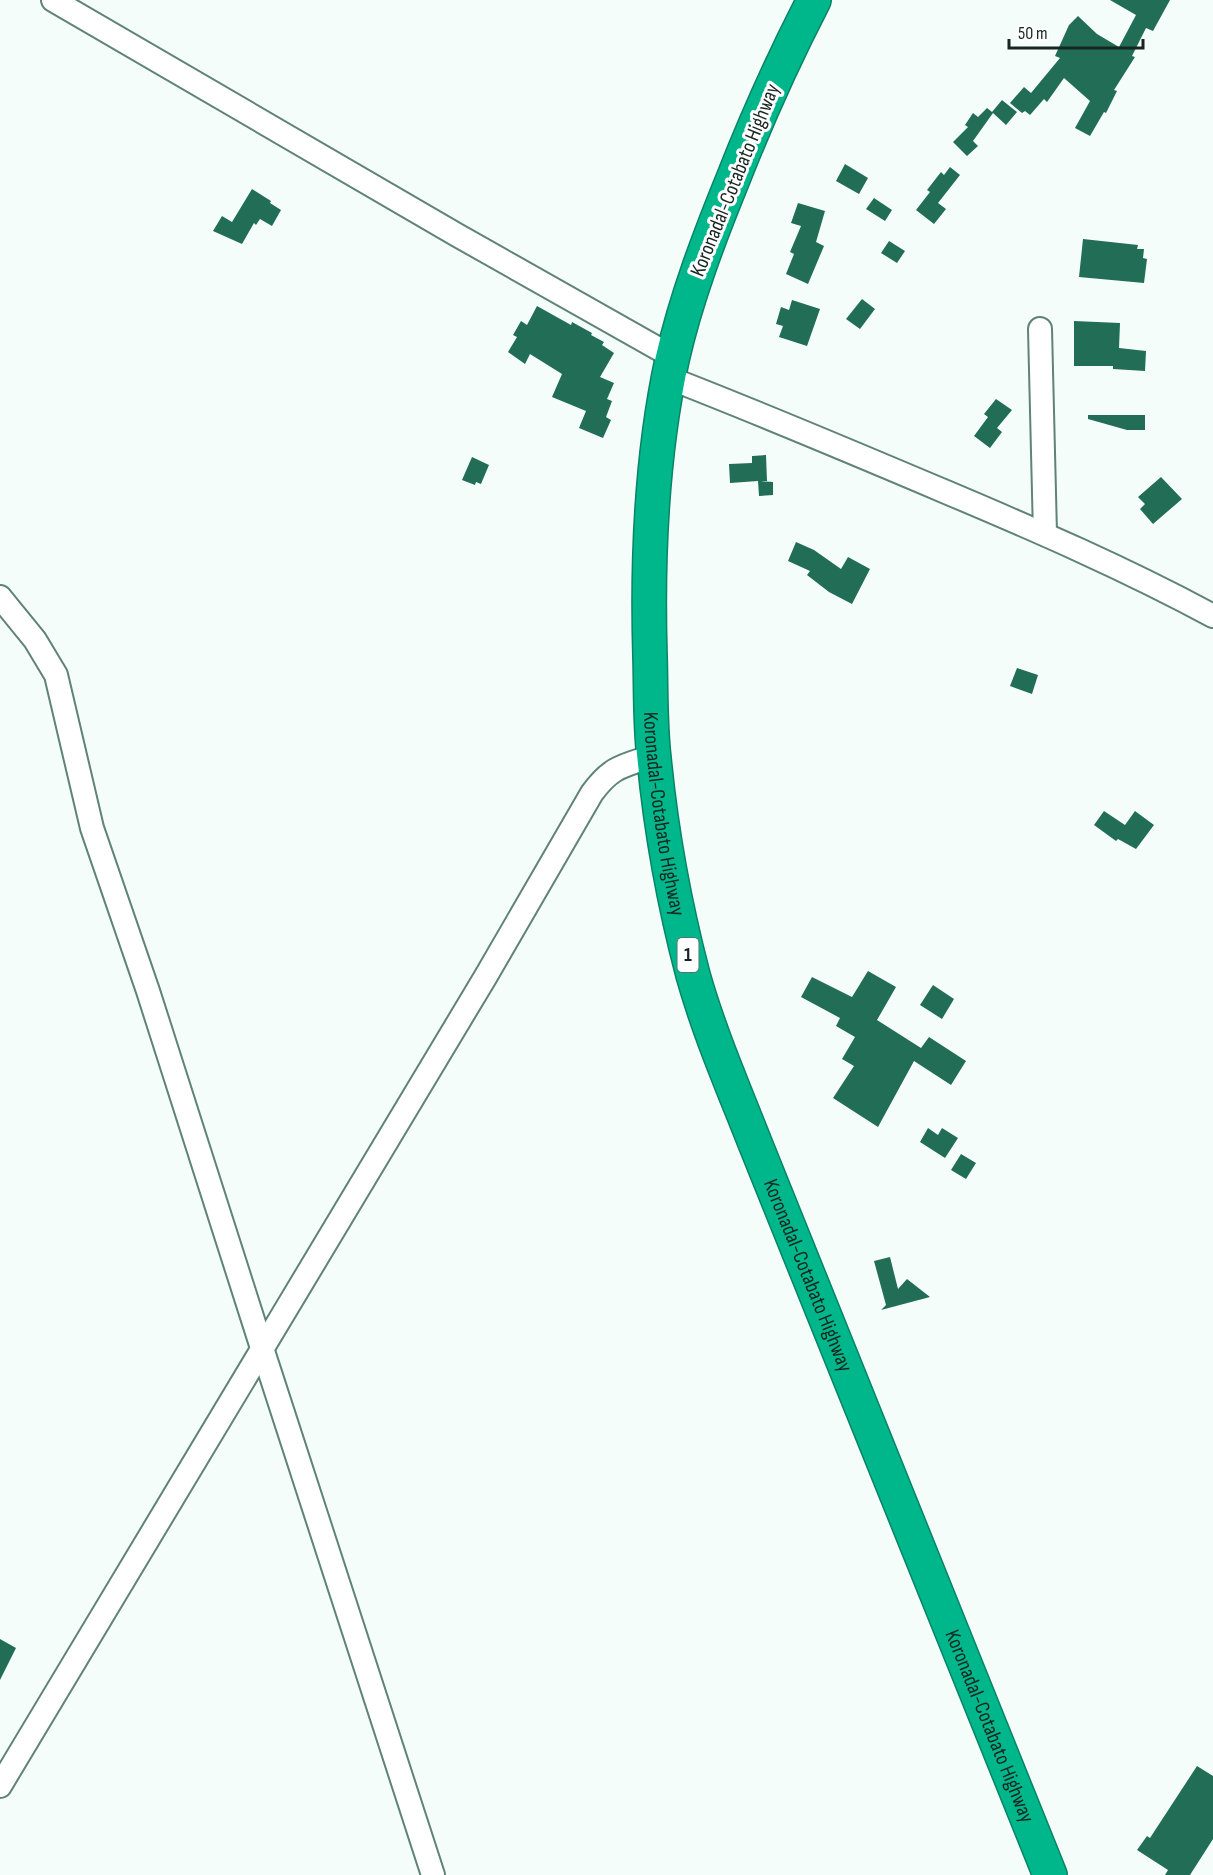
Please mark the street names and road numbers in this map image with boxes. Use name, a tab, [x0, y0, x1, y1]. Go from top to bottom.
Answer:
street label: Koronadal-Cotabato Highway	[685, 80, 785, 280]
street label: Koronadal-Cotabato Highway	[638, 711, 691, 918]
road number: 1	[678, 938, 698, 972]
street label: Koronadal-Cotabato Highway	[758, 1175, 858, 1375]
street label: Koronadal-Cotabato Highway	[940, 1626, 1040, 1826]

